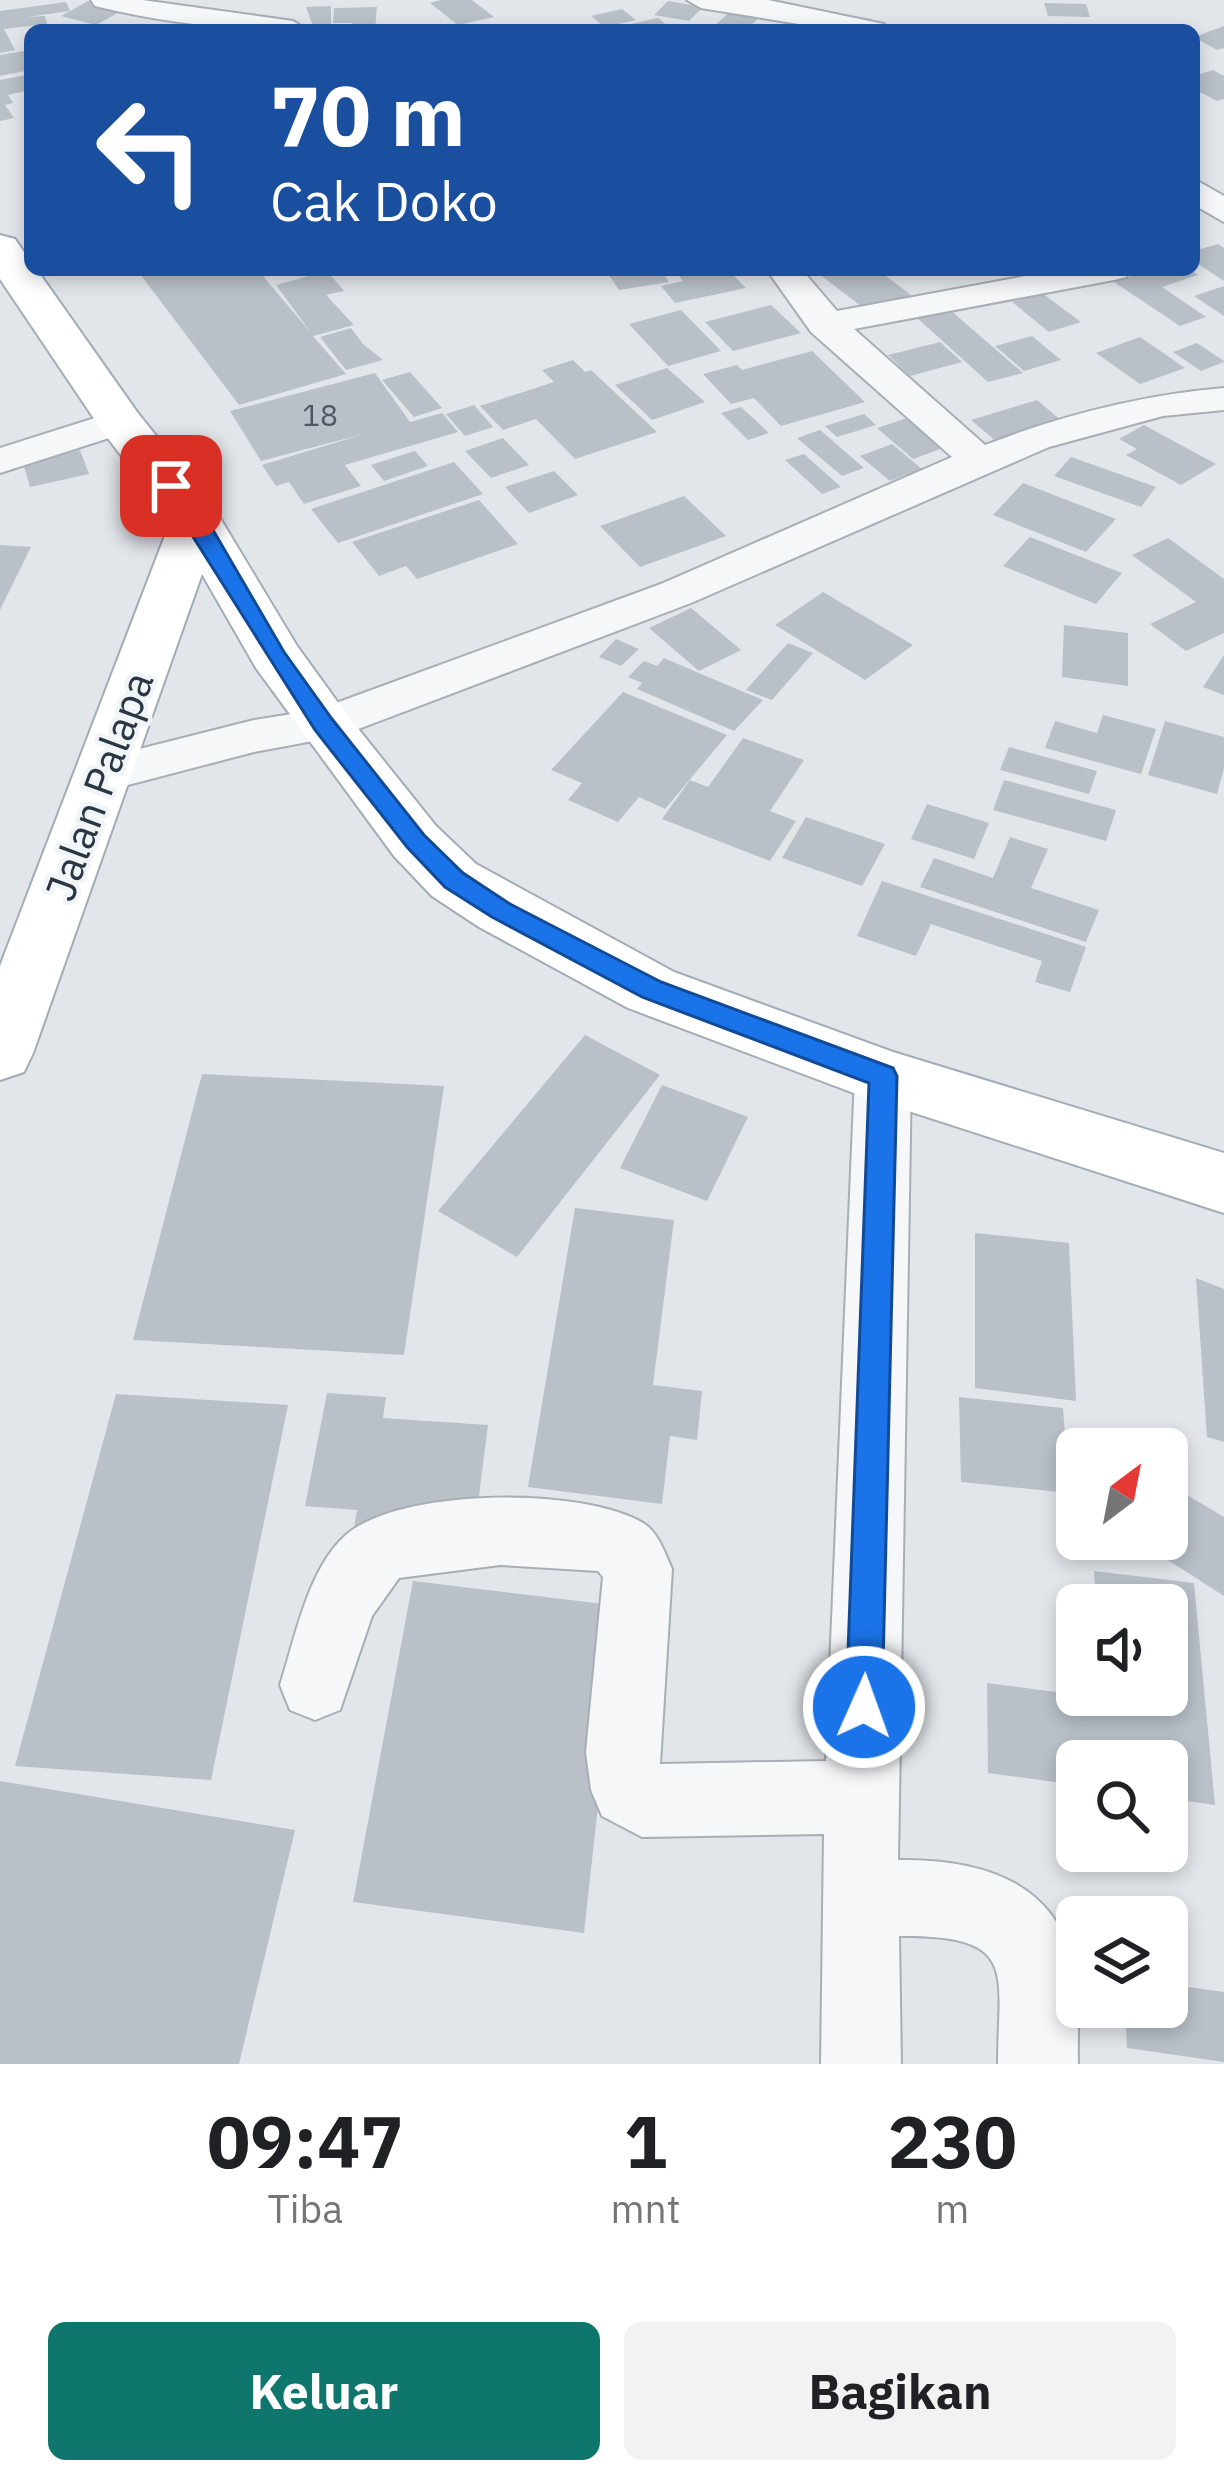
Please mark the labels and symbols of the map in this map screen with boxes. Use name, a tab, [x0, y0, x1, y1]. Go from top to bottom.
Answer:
house number: 18	[302, 395, 338, 434]
pin	[120, 435, 222, 537]
street label: Jalan Palapa	[32, 664, 165, 908]
north arrow	[1056, 1428, 1188, 1560]
position arrow	[801, 1644, 927, 1770]

